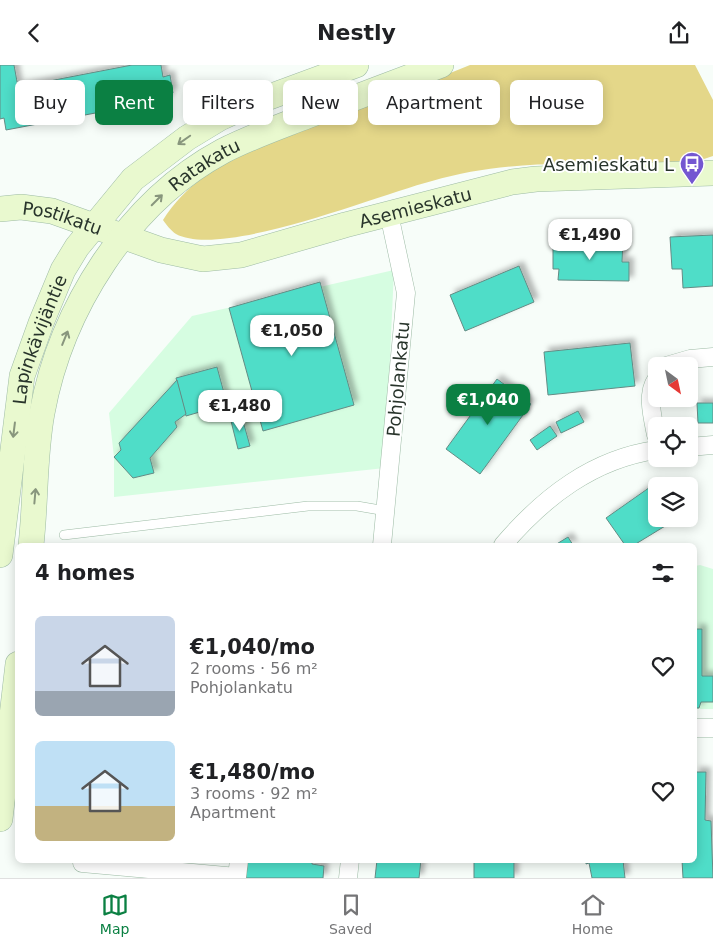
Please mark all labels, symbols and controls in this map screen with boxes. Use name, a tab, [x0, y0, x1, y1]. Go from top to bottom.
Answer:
icon: back	[20, 19, 48, 47]
icon: share	[665, 19, 693, 47]
text: Nestly	[317, 20, 396, 45]
chip: Buy	[15, 80, 85, 125]
chip: Rent	[95, 80, 173, 125]
chip: Filters	[183, 80, 273, 125]
chip: New	[283, 80, 358, 125]
chip: Apartment	[368, 80, 500, 125]
chip: House	[510, 80, 603, 125]
street label: Ratakatu	[164, 134, 243, 195]
one-way arrow	[177, 135, 191, 145]
bus stop icon: Asemieskatu L	[679, 151, 705, 185]
place label: Asemieskatu L	[543, 154, 674, 175]
street label: Asemieskatu	[357, 182, 474, 231]
one-way arrow	[151, 194, 163, 206]
street label: Postikatu	[21, 197, 105, 239]
pin: €1,490	[549, 219, 631, 261]
text: €1,490	[559, 225, 621, 244]
street label: Lapinkävijäntie	[8, 271, 70, 406]
pin: €1,050	[251, 315, 333, 357]
street label: Pohjolankatu	[382, 320, 414, 438]
text: €1,050	[261, 321, 323, 340]
one-way arrow	[61, 331, 70, 346]
north arrow	[648, 357, 698, 407]
map controls	[648, 357, 698, 527]
pin: €1,040	[447, 383, 529, 426]
pin: €1,480	[199, 389, 281, 432]
text: €1,040	[457, 390, 519, 409]
text: €1,480	[209, 396, 271, 415]
button: locate	[648, 417, 698, 467]
one-way arrow	[9, 422, 19, 438]
button: layers	[648, 477, 698, 527]
one-way arrow	[30, 489, 40, 505]
icon: filters	[649, 559, 677, 587]
text: 4 homes	[35, 561, 135, 585]
text: €1,040/mo	[190, 635, 315, 659]
icon: home	[75, 636, 135, 696]
icon: heart	[649, 652, 677, 680]
text: 2 rooms · 56 m²	[190, 659, 318, 678]
text: Pohjolankatu	[190, 678, 293, 697]
text: €1,480/mo	[190, 760, 315, 784]
icon: home	[75, 761, 135, 821]
icon: heart	[649, 777, 677, 805]
text: 3 rooms · 92 m²	[190, 784, 318, 803]
text: Apartment	[190, 803, 276, 822]
tab: Map	[100, 891, 129, 937]
tab: Saved	[329, 891, 372, 937]
tab: Home	[572, 891, 613, 937]

